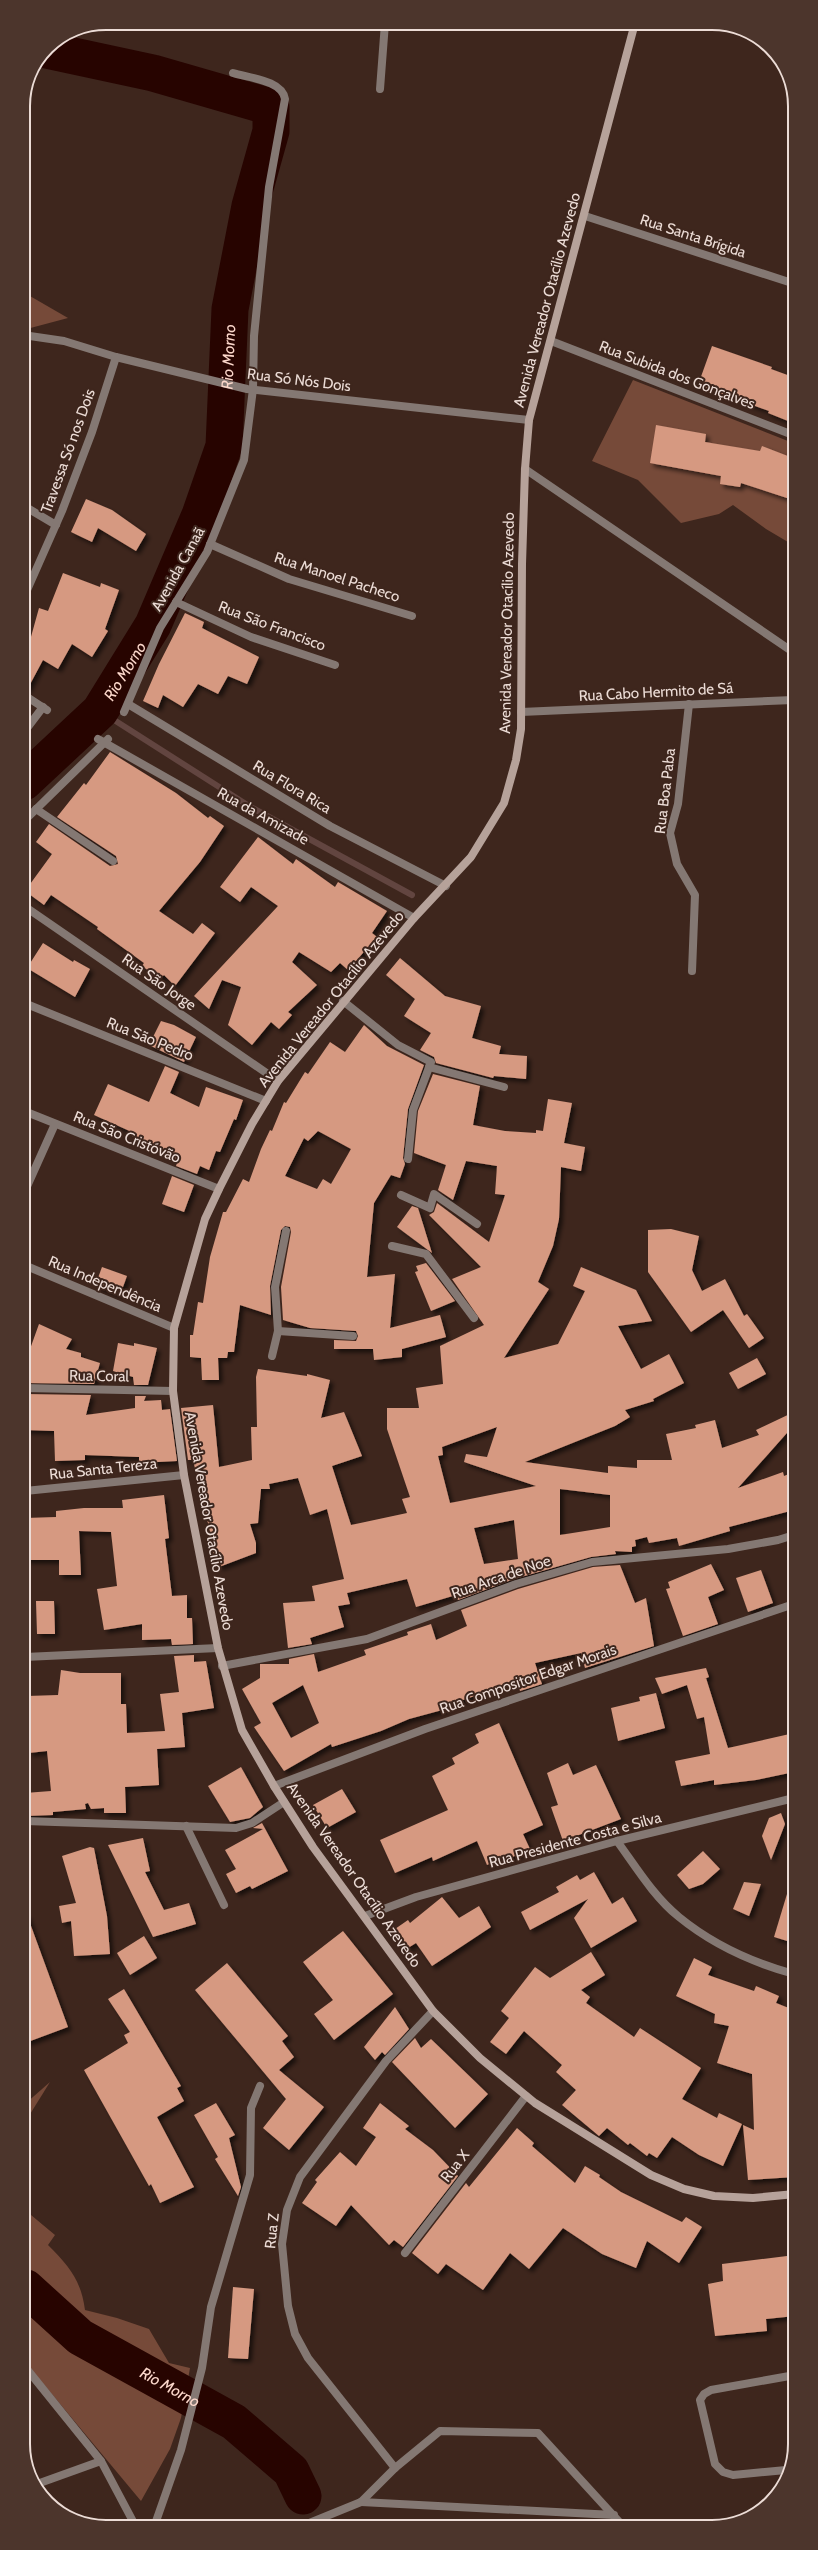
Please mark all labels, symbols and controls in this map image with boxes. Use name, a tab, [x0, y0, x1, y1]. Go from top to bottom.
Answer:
street label: Avenida Vereador Otacílio Azevedo	[510, 191, 584, 409]
street label: Rua Santa Brígida	[638, 210, 749, 262]
water label: Rio Morno	[217, 324, 239, 390]
street label: Rua Subida dos Gonçalves	[596, 337, 758, 413]
street label: Rua Só Nós Dois	[246, 365, 352, 395]
street label: Travessa Só nos Dois	[37, 386, 99, 516]
street label: Avenida Vereador Otacílio Azevedo	[496, 512, 518, 734]
street label: Avenida Canaã	[148, 523, 209, 614]
street label: Rua Manoel Pacheco	[272, 548, 402, 606]
street label: Rua São Francisco	[216, 597, 328, 655]
water label: Rio Morno	[99, 638, 150, 704]
street label: Rua Cabo Hermito de Sá	[578, 679, 735, 705]
street label: Rua Boa Paba	[651, 746, 679, 835]
street label: Rua Flora Rica	[250, 757, 335, 818]
street label: Rua da Amizade	[214, 783, 312, 849]
street label: Avenida Vereador Otacílio Azevedo	[254, 907, 408, 1091]
street label: Rua São Jorge	[118, 950, 200, 1014]
street label: Rua São Pedro	[104, 1013, 196, 1065]
street label: Rua São Cristóvão	[71, 1107, 183, 1167]
street label: Rua Independência	[46, 1252, 165, 1316]
street label: Rua Coral	[69, 1366, 130, 1386]
street label: Avenida Vereador Otacílio Azevedo	[181, 1410, 237, 1632]
street label: Rua Santa Tereza	[48, 1454, 159, 1484]
street label: Rua Arca de Noe	[449, 1551, 553, 1602]
street label: Rua Compositor Edgar Morais	[437, 1640, 619, 1718]
street label: Avenida Vereador Otacílio Azevedo	[283, 1779, 425, 1971]
street label: Rua Presidente Costa e Silva	[487, 1808, 664, 1872]
street label: Rua X	[437, 2146, 473, 2186]
street label: Rua Z	[261, 2212, 283, 2250]
water label: Rio Morno	[137, 2363, 203, 2411]

